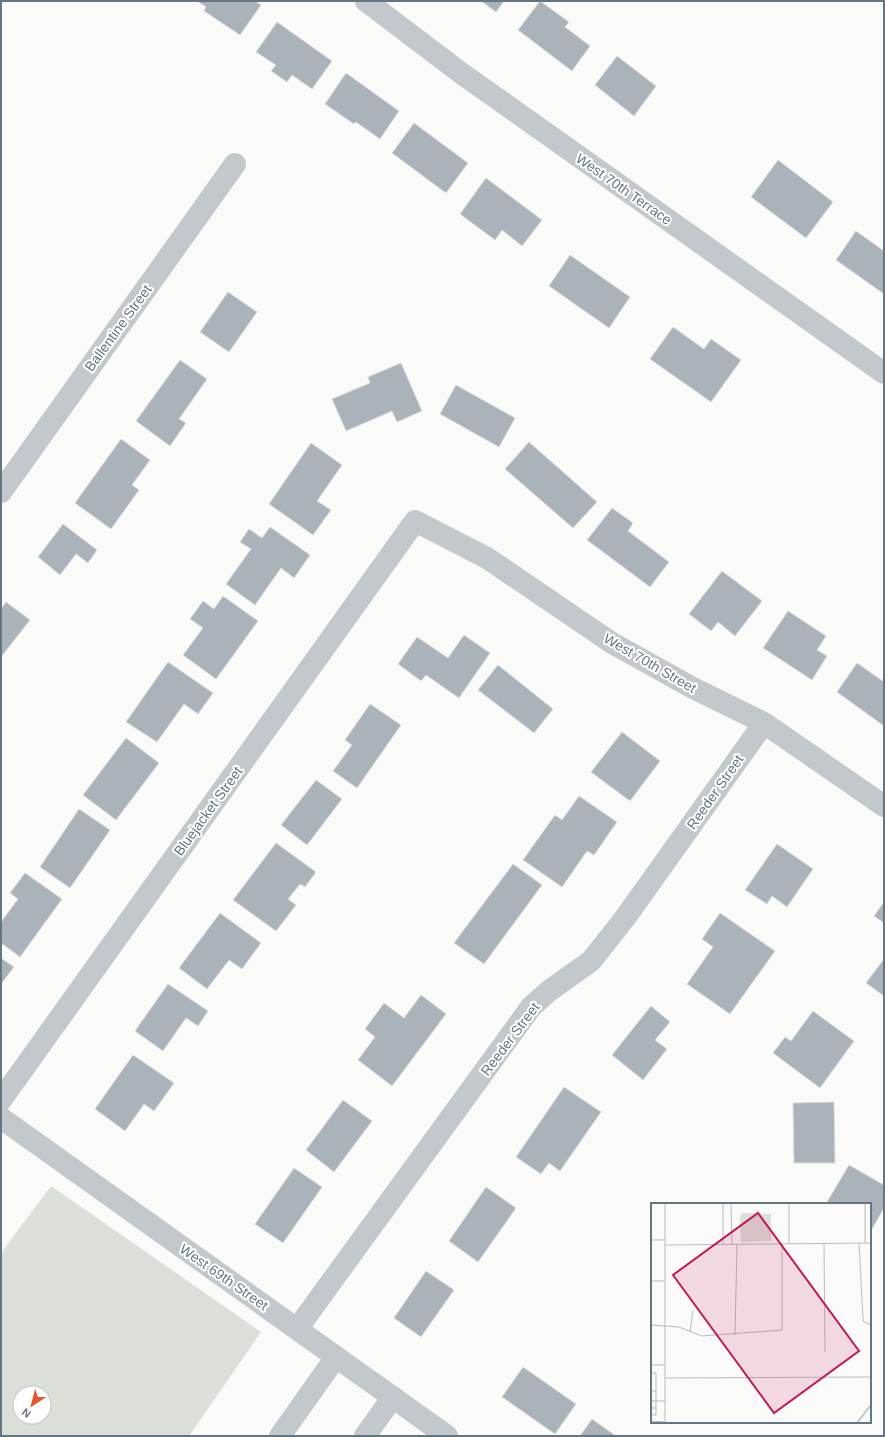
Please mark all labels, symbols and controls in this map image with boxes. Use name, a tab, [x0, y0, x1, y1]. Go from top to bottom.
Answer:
street label: West 70th Terrace	[573, 150, 675, 228]
street label: Ballentine Street	[81, 282, 155, 374]
street label: West 70th Street	[601, 630, 699, 696]
street label: Reeder Street	[683, 752, 747, 832]
street label: Bluejacket Street	[170, 763, 246, 859]
street label: Reeder Street	[477, 999, 543, 1079]
inset map	[651, 1203, 871, 1423]
street label: West 69th Street	[177, 1241, 271, 1313]
north arrow	[12, 1385, 52, 1425]
text: N	[19, 1406, 33, 1420]

